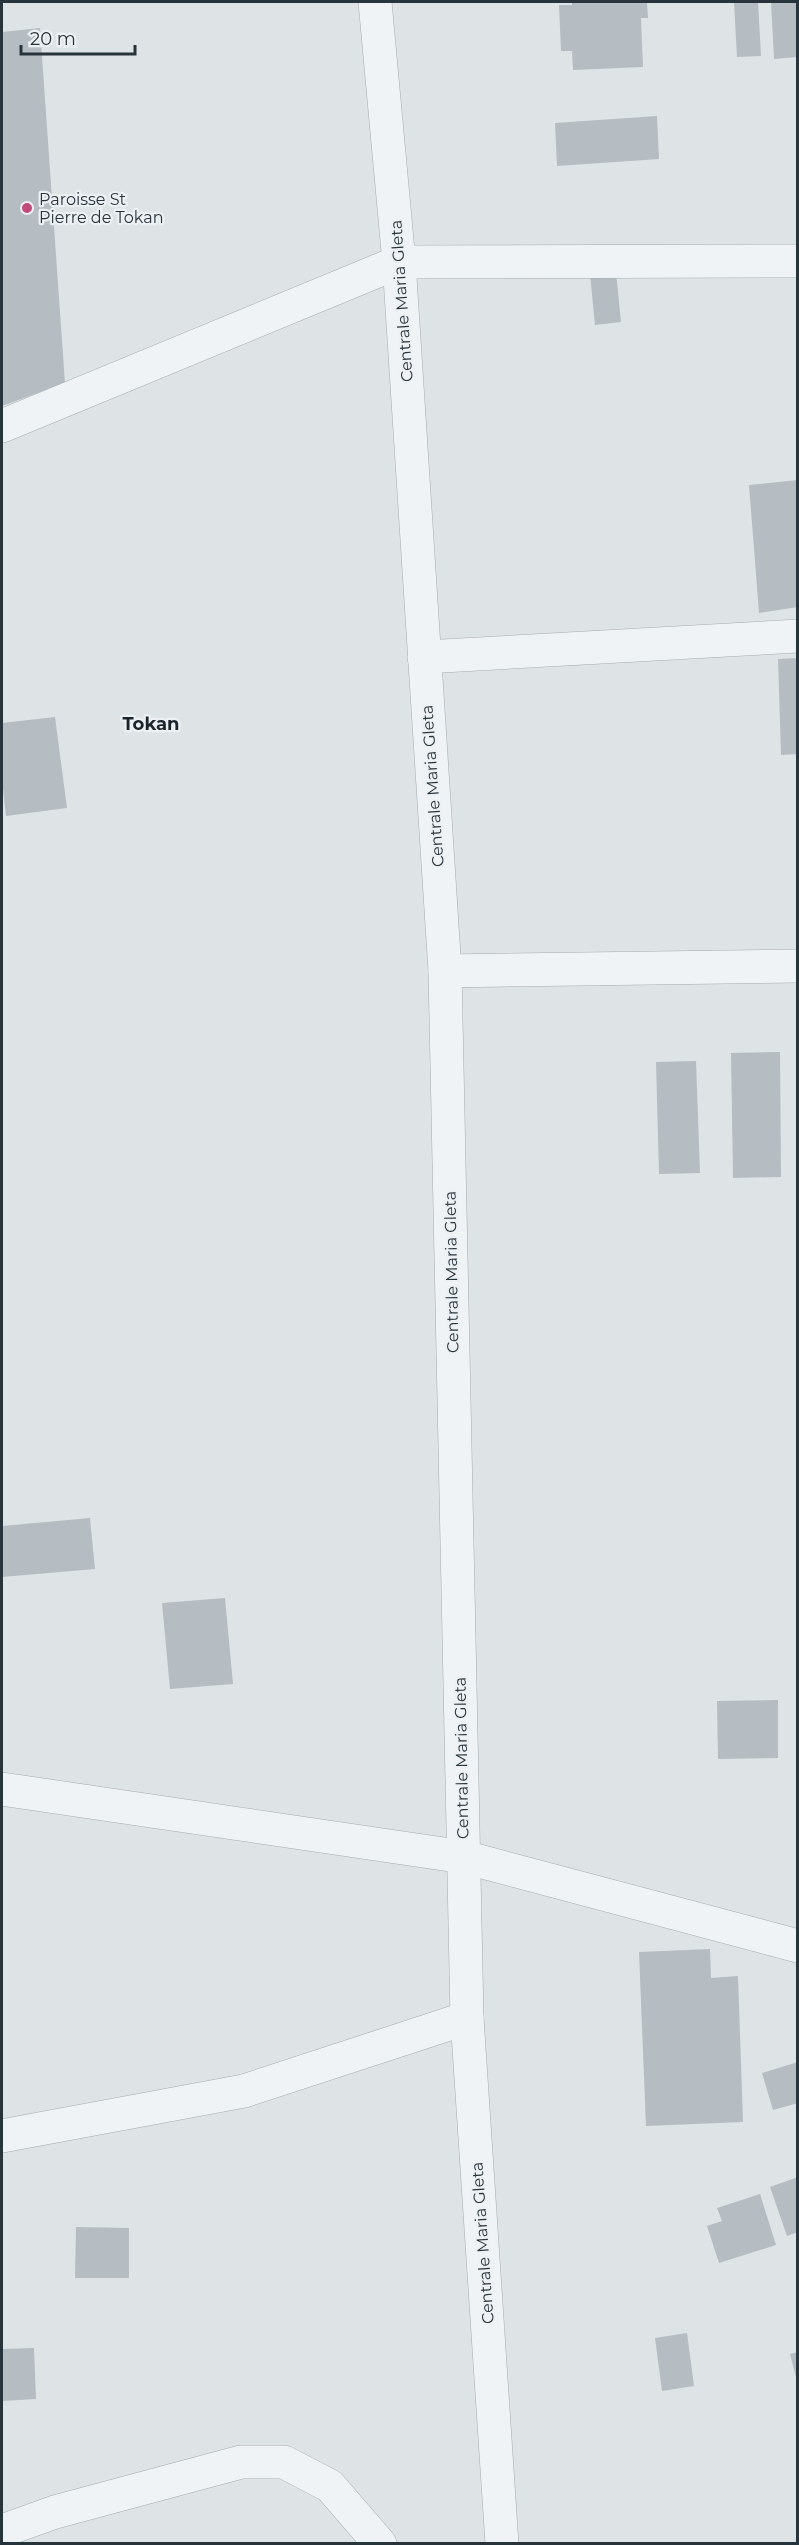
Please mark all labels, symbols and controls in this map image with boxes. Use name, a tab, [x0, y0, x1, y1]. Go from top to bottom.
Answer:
scale bar	[21, 18, 135, 56]
text: 20 m	[30, 28, 76, 50]
place label: Paroisse St Pierre de Tokan	[39, 190, 164, 227]
marker: Paroisse St Pierre de Tokan	[20, 201, 34, 215]
street label: Centrale Maria Gleta	[386, 219, 417, 383]
street label: Centrale Maria Gleta	[417, 704, 448, 868]
district label: Tokan	[122, 713, 180, 735]
street label: Centrale Maria Gleta	[441, 1191, 462, 1353]
street label: Centrale Maria Gleta	[451, 1677, 472, 1839]
street label: Centrale Maria Gleta	[467, 2161, 498, 2325]

